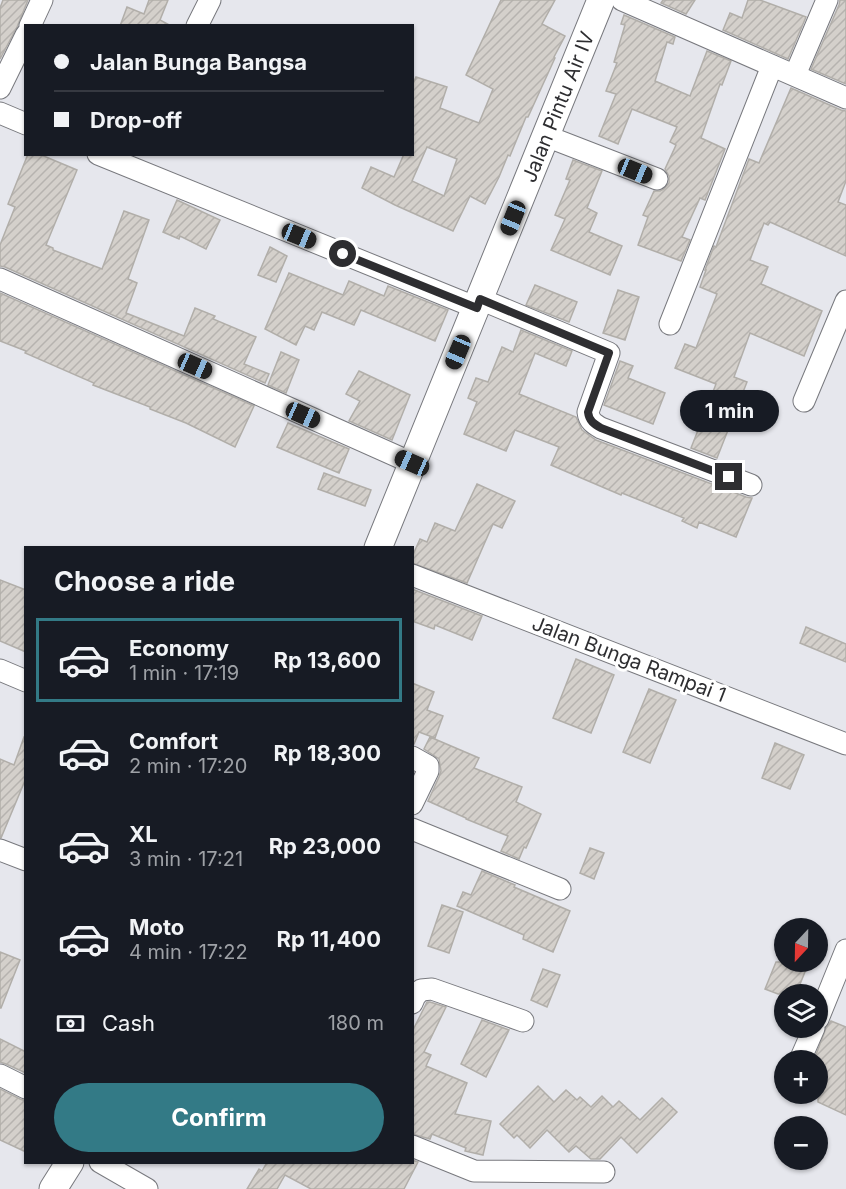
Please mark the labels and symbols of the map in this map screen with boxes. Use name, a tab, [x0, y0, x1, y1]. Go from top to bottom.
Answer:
street label: Jalan Pintu Air IV	[517, 28, 599, 186]
car	[615, 156, 655, 186]
car	[498, 198, 528, 238]
car	[279, 221, 319, 251]
route start	[329, 240, 356, 267]
car	[443, 332, 473, 372]
car	[175, 350, 215, 382]
callout: 1 min	[680, 390, 778, 432]
car	[283, 399, 323, 431]
car	[392, 447, 432, 479]
route end	[715, 463, 742, 490]
street label: Jalan Bunga Rampai 1	[529, 611, 729, 707]
north arrow	[774, 918, 828, 972]

